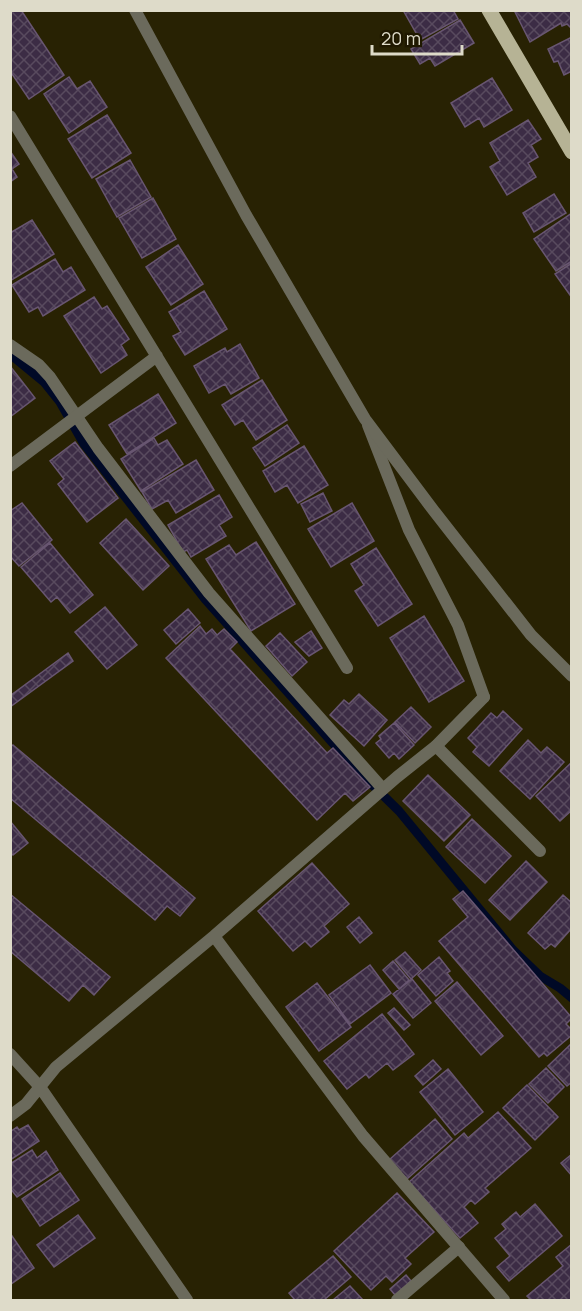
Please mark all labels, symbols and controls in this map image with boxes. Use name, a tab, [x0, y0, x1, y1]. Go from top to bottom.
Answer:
scale bar	[372, 18, 462, 56]
text: 20 m	[381, 26, 421, 50]

